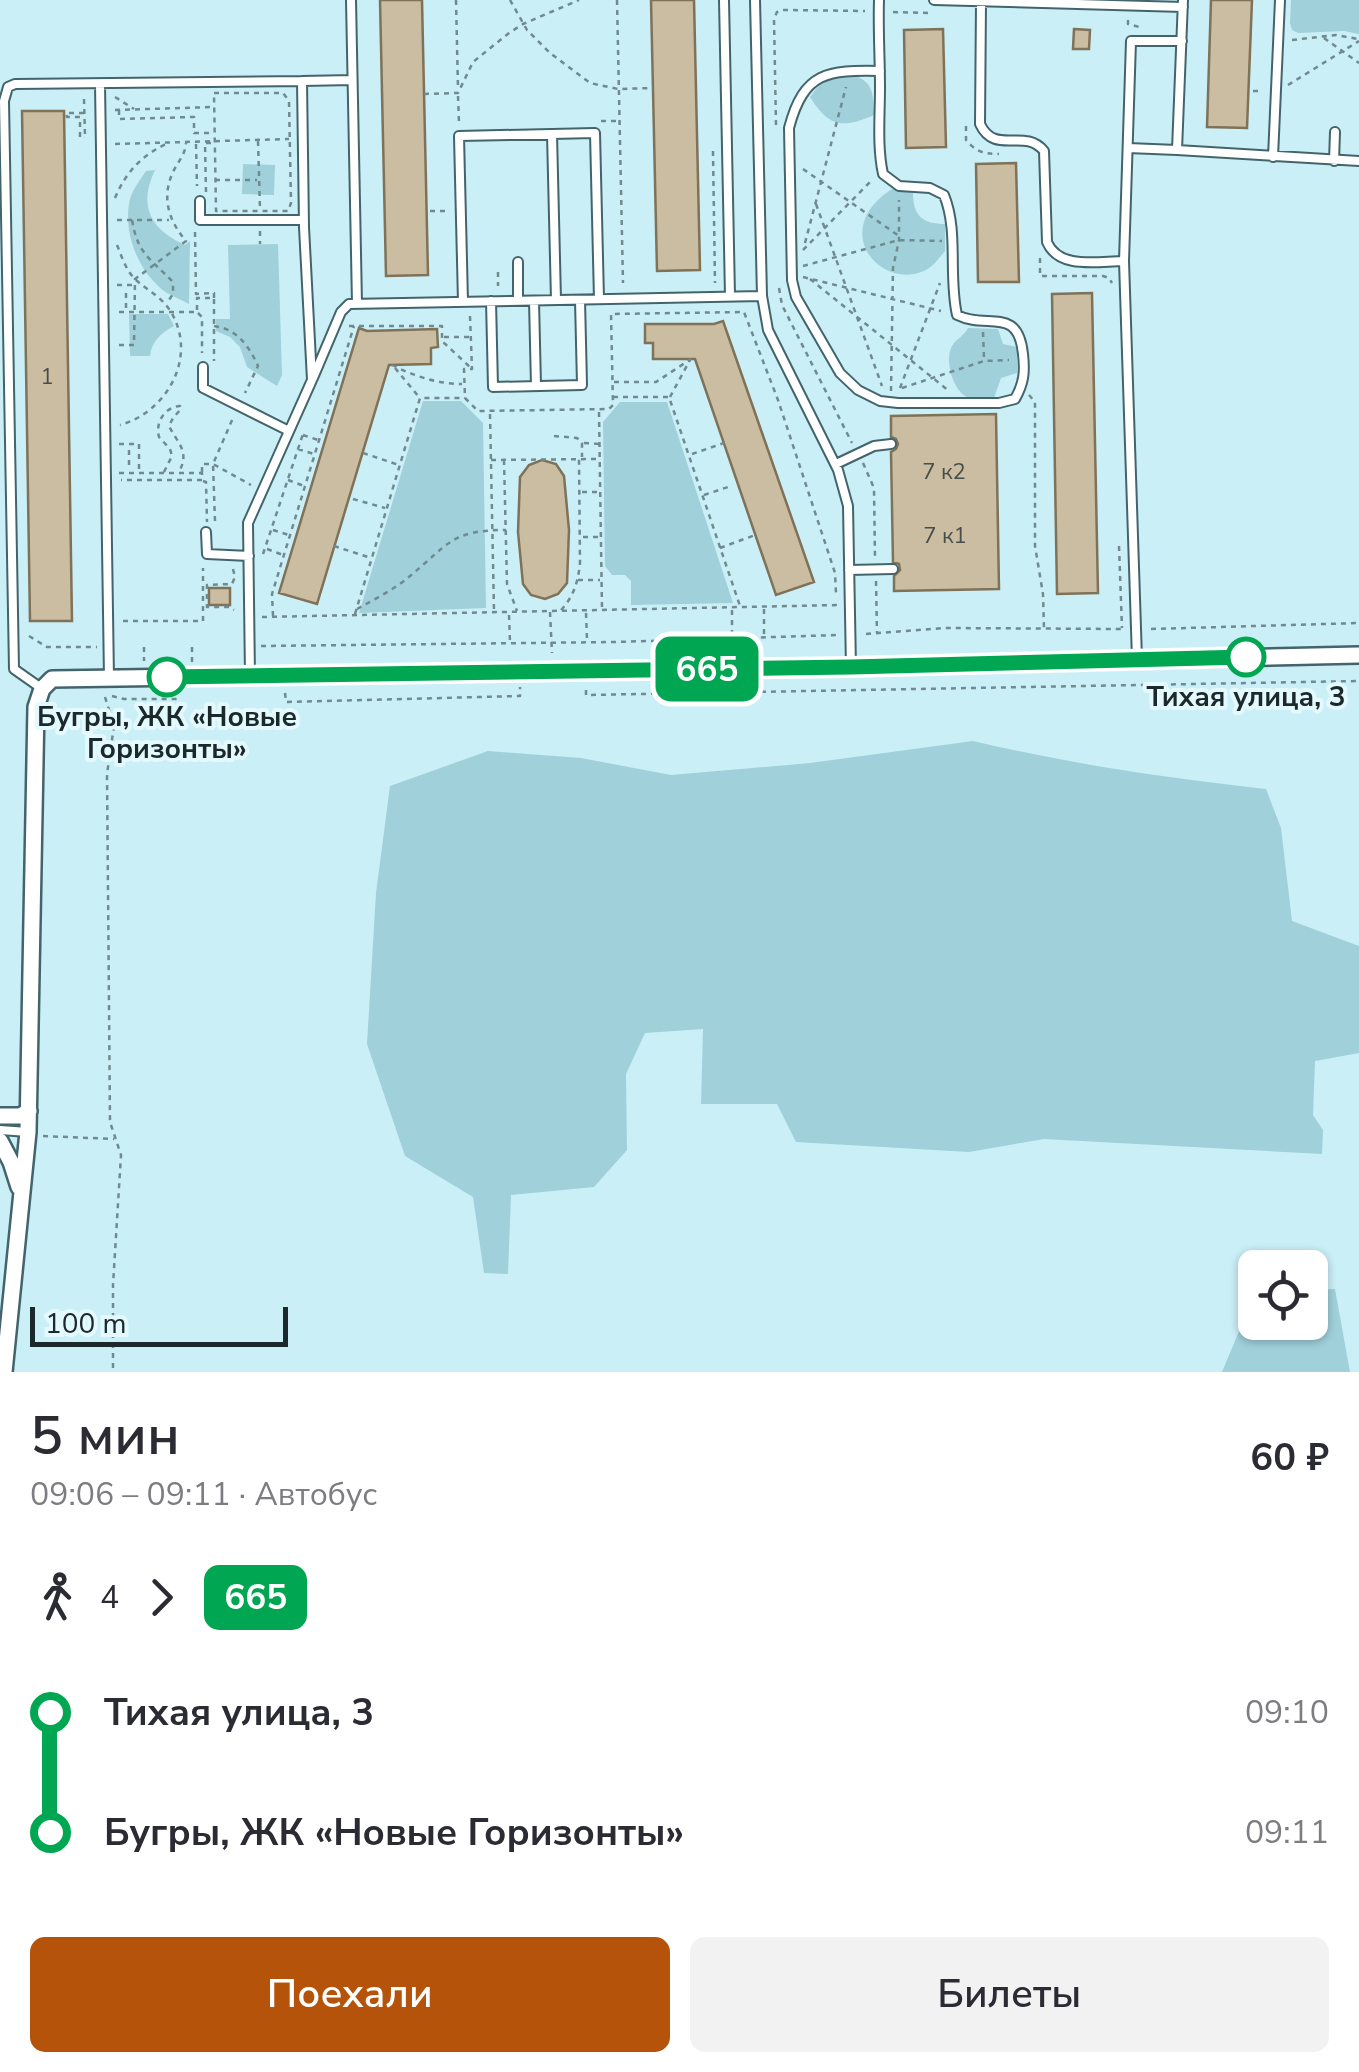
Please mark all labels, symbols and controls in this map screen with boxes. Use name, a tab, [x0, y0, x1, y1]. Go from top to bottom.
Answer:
house number: 1	[40, 362, 54, 392]
house number: 7 к2	[922, 457, 966, 487]
house number: 7 к1	[923, 521, 967, 551]
line badge: 665	[650, 636, 764, 702]
marker: Тихая улица, 3	[1227, 638, 1265, 676]
text: 665	[675, 646, 739, 693]
marker: Бугры, ЖК «Новые Горизонты»	[148, 658, 186, 696]
place label: Тихая улица, 3	[1147, 678, 1346, 716]
place label: Бугры, ЖК «Новые Горизонты»	[37, 698, 297, 768]
map controls	[1238, 1250, 1328, 1340]
button: locate	[1238, 1250, 1328, 1340]
scale bar	[30, 1302, 288, 1346]
text: 100 m	[45, 1305, 127, 1343]
text: 5 мин	[30, 1398, 180, 1473]
text: 60 ₽	[1250, 1432, 1329, 1483]
text: 09:06 – 09:11 · Автобус	[30, 1473, 377, 1516]
icon: walk	[30, 1570, 85, 1625]
icon: forward	[134, 1570, 189, 1625]
text: 665	[224, 1574, 287, 1621]
text: 4	[100, 1576, 119, 1619]
text: Тихая улица, 3	[104, 1687, 374, 1738]
text: 09:10	[1245, 1691, 1329, 1734]
text: Бугры, ЖК «Новые Горизонты»	[104, 1807, 684, 1858]
text: 09:11	[1245, 1811, 1329, 1854]
button: Поехали	[30, 1937, 670, 2052]
button: Билеты	[690, 1937, 1329, 2052]

